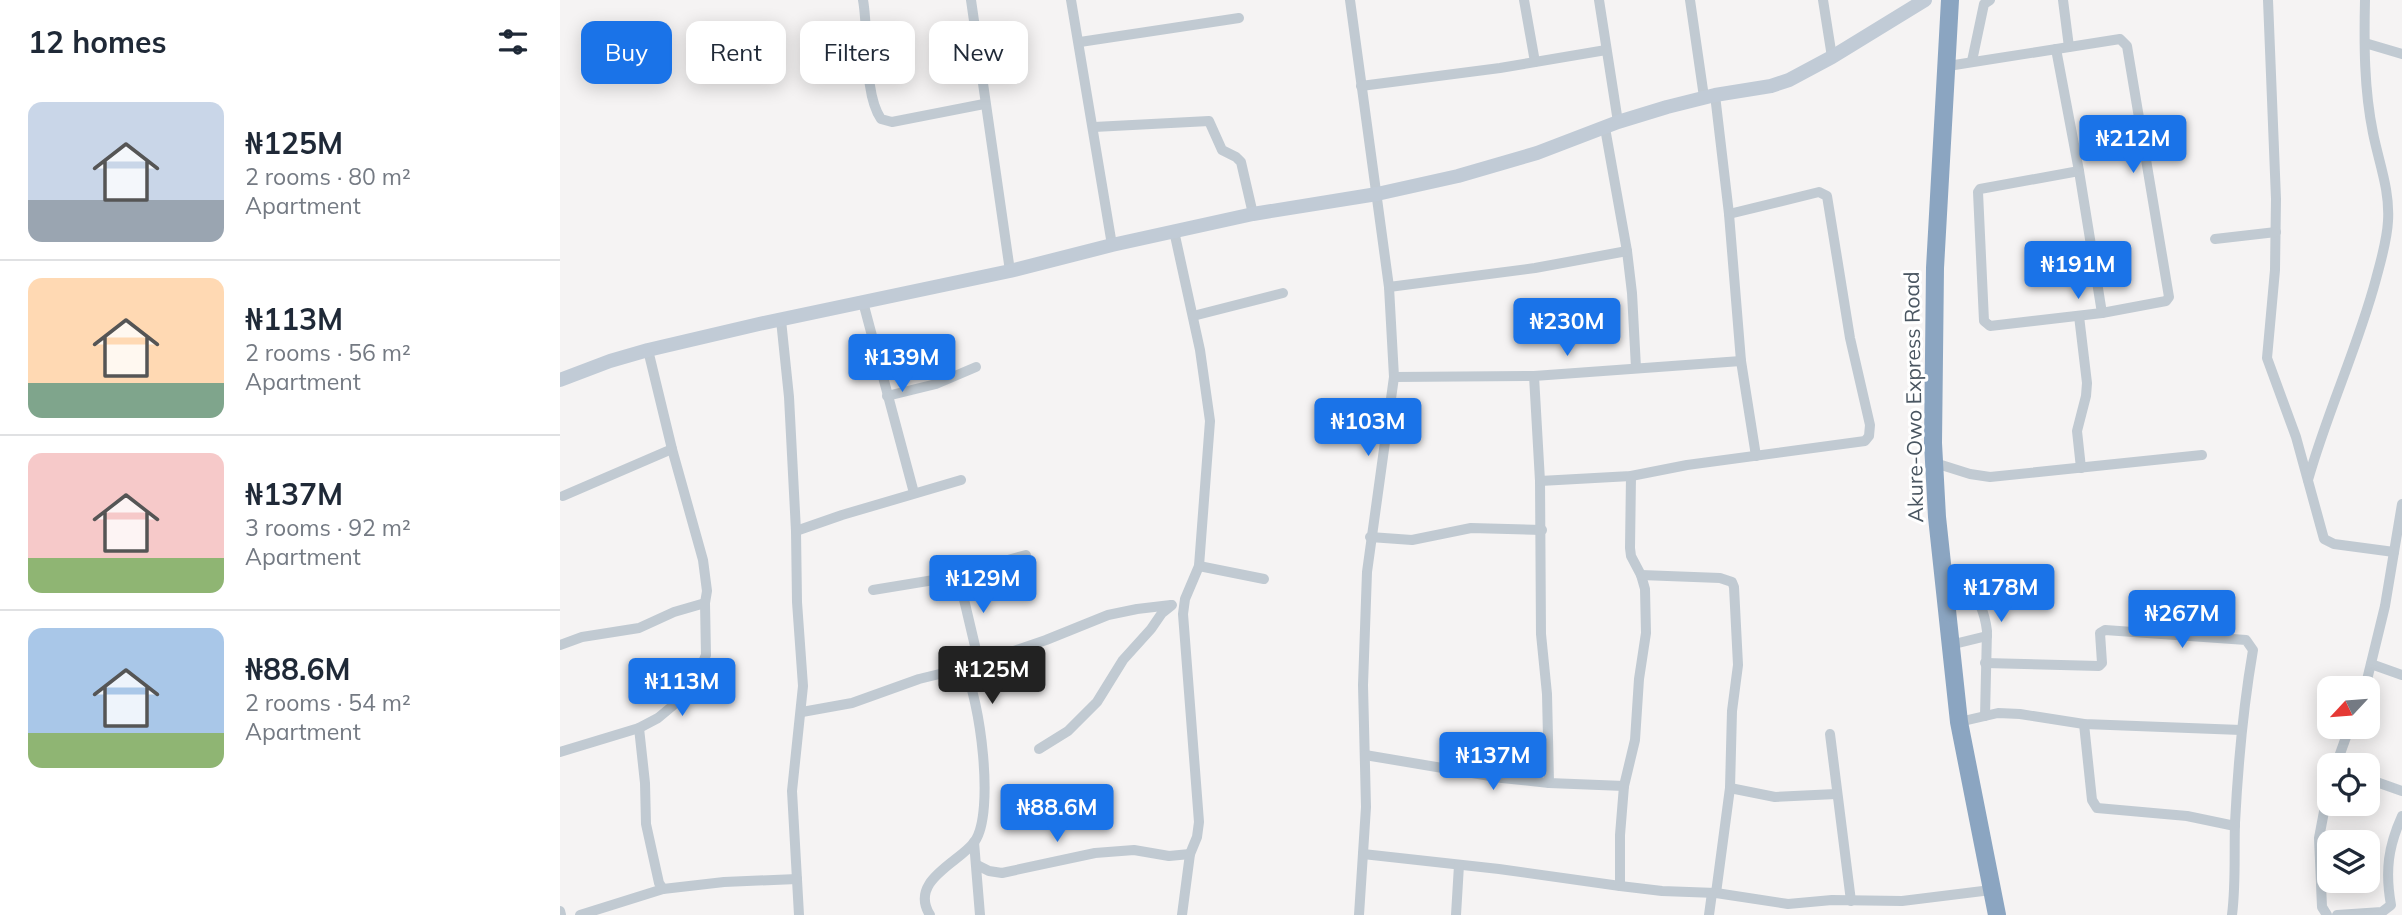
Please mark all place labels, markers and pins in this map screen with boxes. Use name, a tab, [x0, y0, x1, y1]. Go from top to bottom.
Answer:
pin: ₦212M	[2084, 116, 2182, 175]
pin: ₦191M	[2029, 242, 2127, 301]
pin: ₦230M	[1518, 298, 1616, 358]
pin: ₦139M	[853, 334, 951, 394]
pin: ₦103M	[1319, 398, 1417, 458]
pin: ₦129M	[934, 556, 1032, 615]
pin: ₦178M	[1952, 564, 2050, 624]
pin: ₦267M	[2133, 590, 2231, 650]
pin: ₦125M	[943, 646, 1041, 706]
pin: ₦113M	[633, 658, 731, 718]
pin: ₦137M	[1444, 732, 1542, 792]
pin: ₦88.6M	[1000, 784, 1114, 844]

